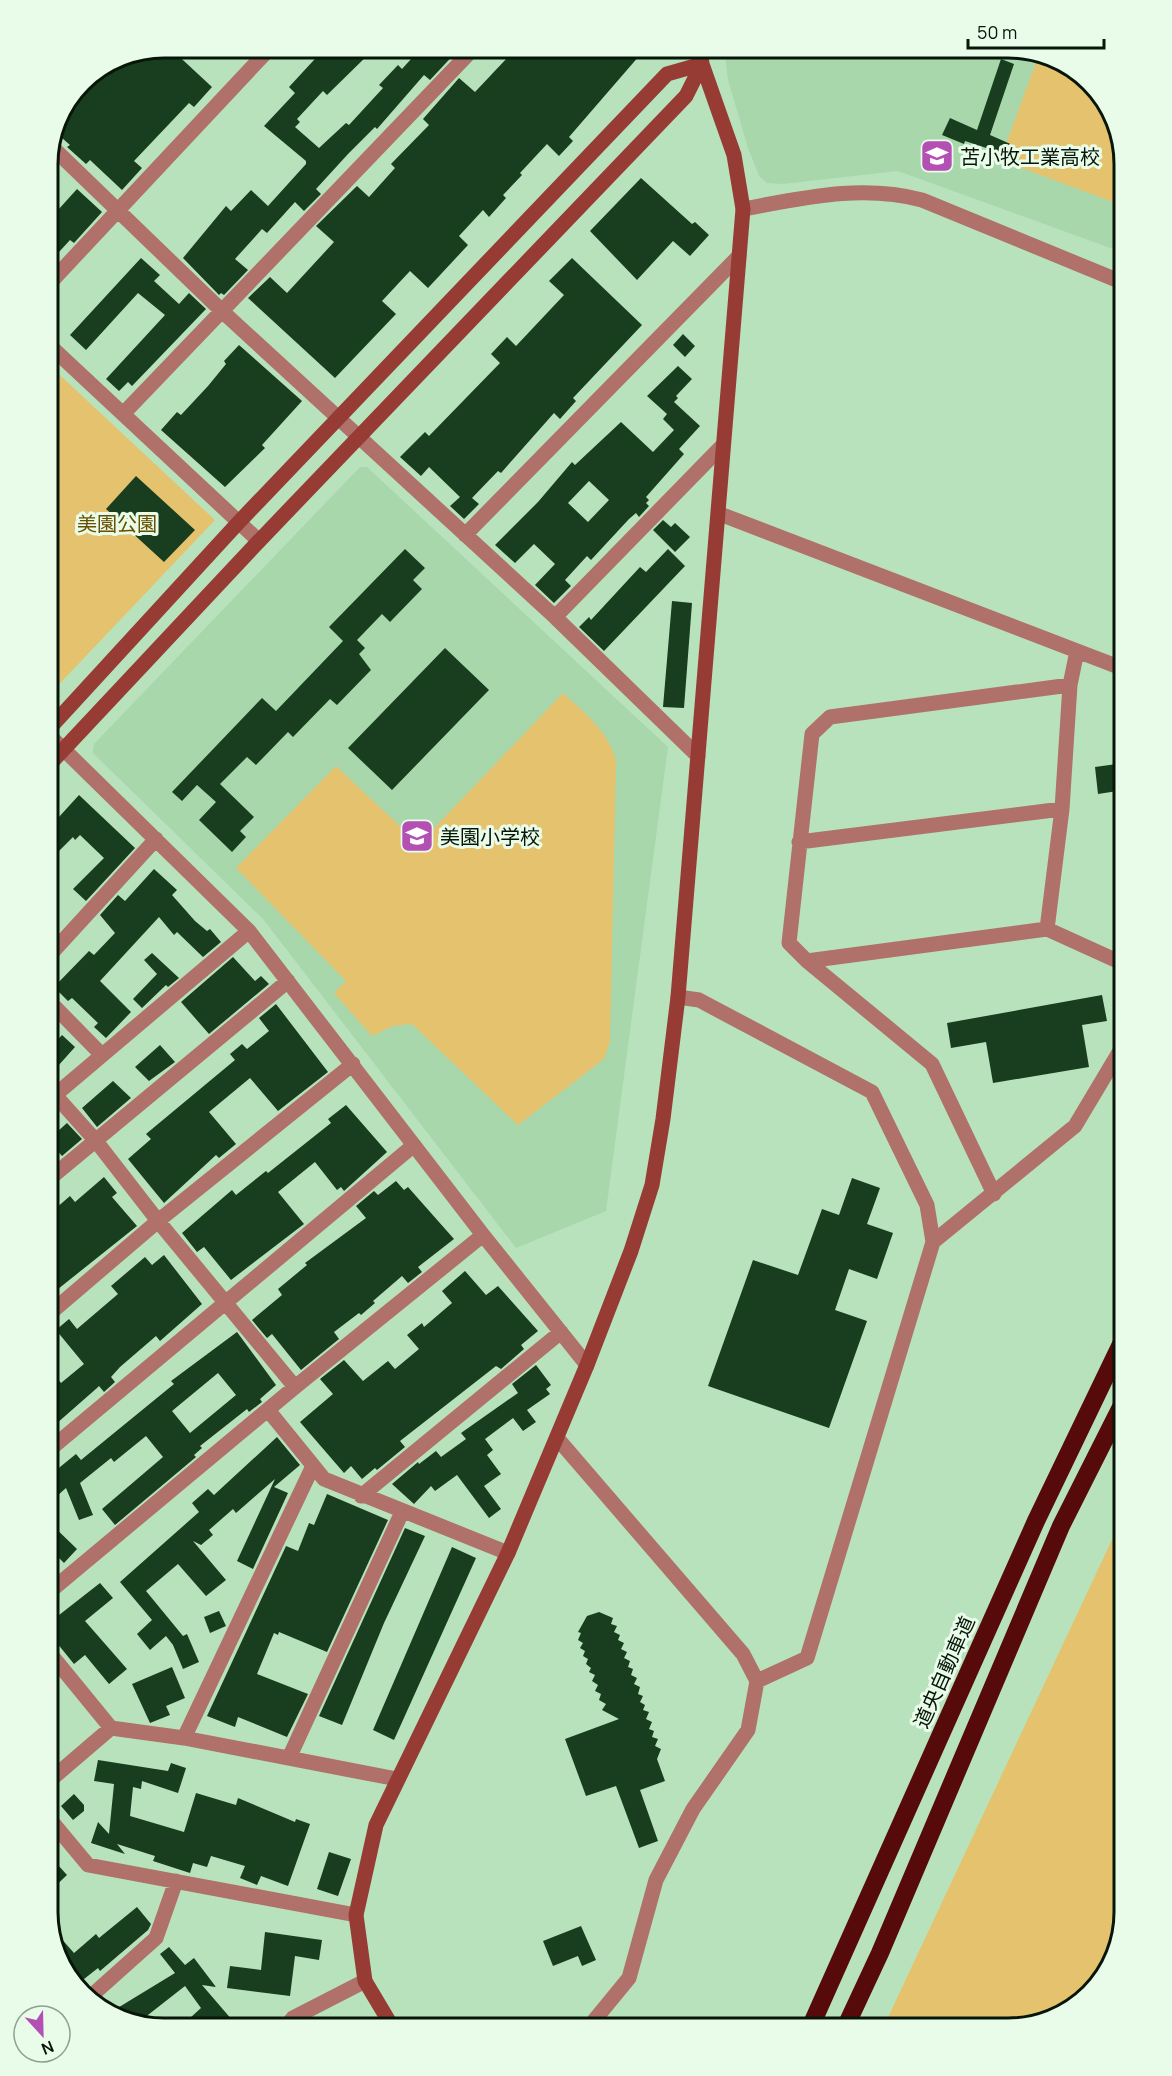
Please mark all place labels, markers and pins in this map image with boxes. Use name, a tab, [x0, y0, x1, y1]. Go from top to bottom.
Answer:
school or university icon: 苫小牧工業高校	[919, 138, 955, 174]
place label: 苫小牧工業高校	[960, 143, 1100, 170]
school or university icon: 美園小学校	[399, 818, 435, 854]
place label: 美園小学校	[440, 823, 540, 850]

